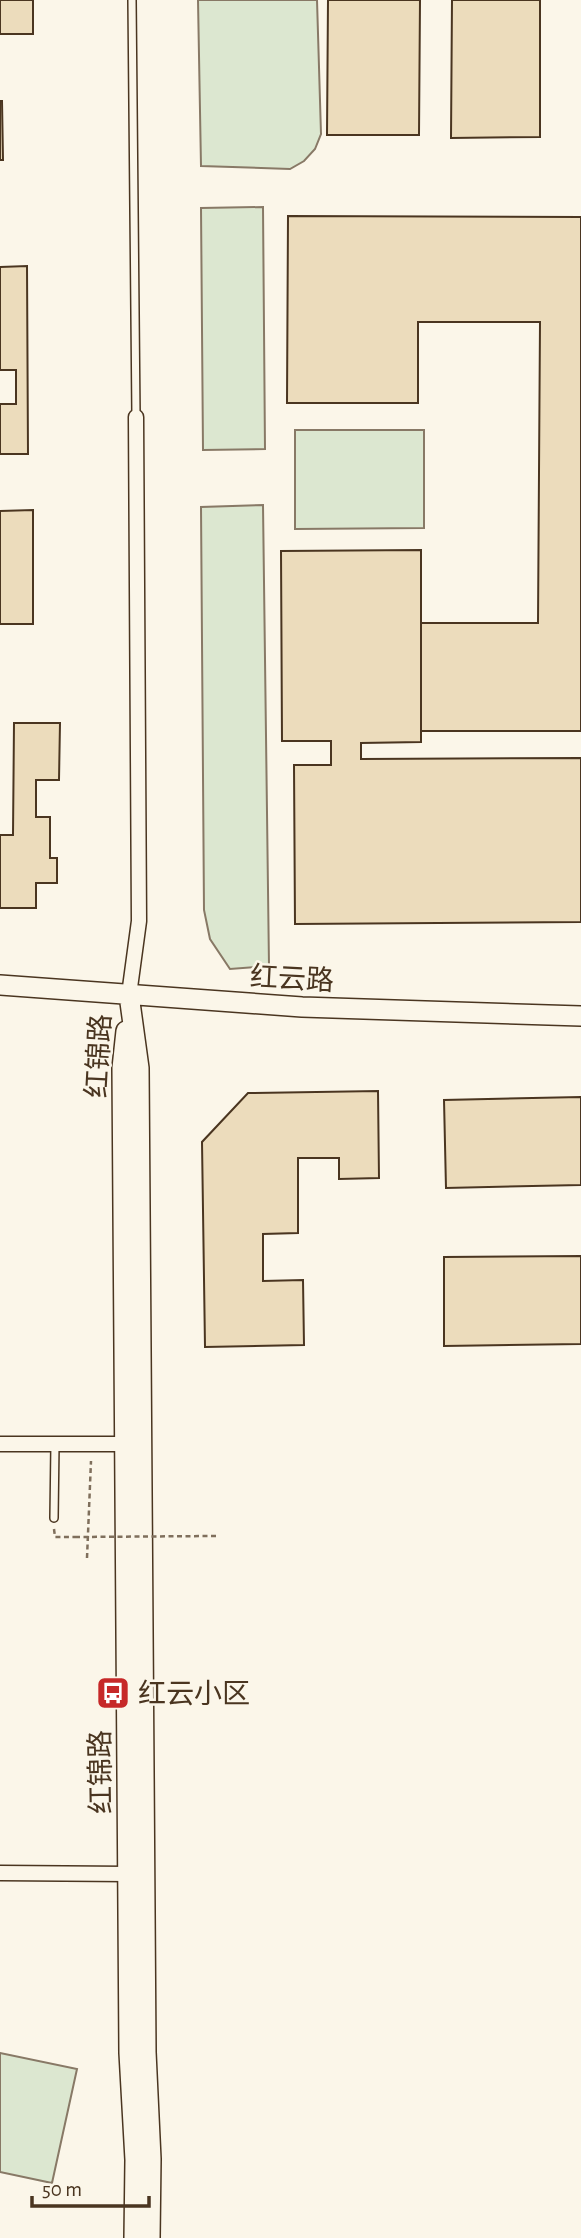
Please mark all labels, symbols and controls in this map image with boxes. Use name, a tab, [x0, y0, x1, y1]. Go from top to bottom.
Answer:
street label: 红云路	[249, 962, 335, 996]
street label: 红锦路	[82, 1013, 116, 1099]
bus stop icon: 红云小区	[94, 1674, 132, 1712]
place label: 红云小区	[138, 1679, 250, 1709]
street label: 红锦路	[85, 1730, 117, 1814]
scale bar	[32, 2164, 149, 2208]
text: 50 m	[42, 2179, 82, 2200]

